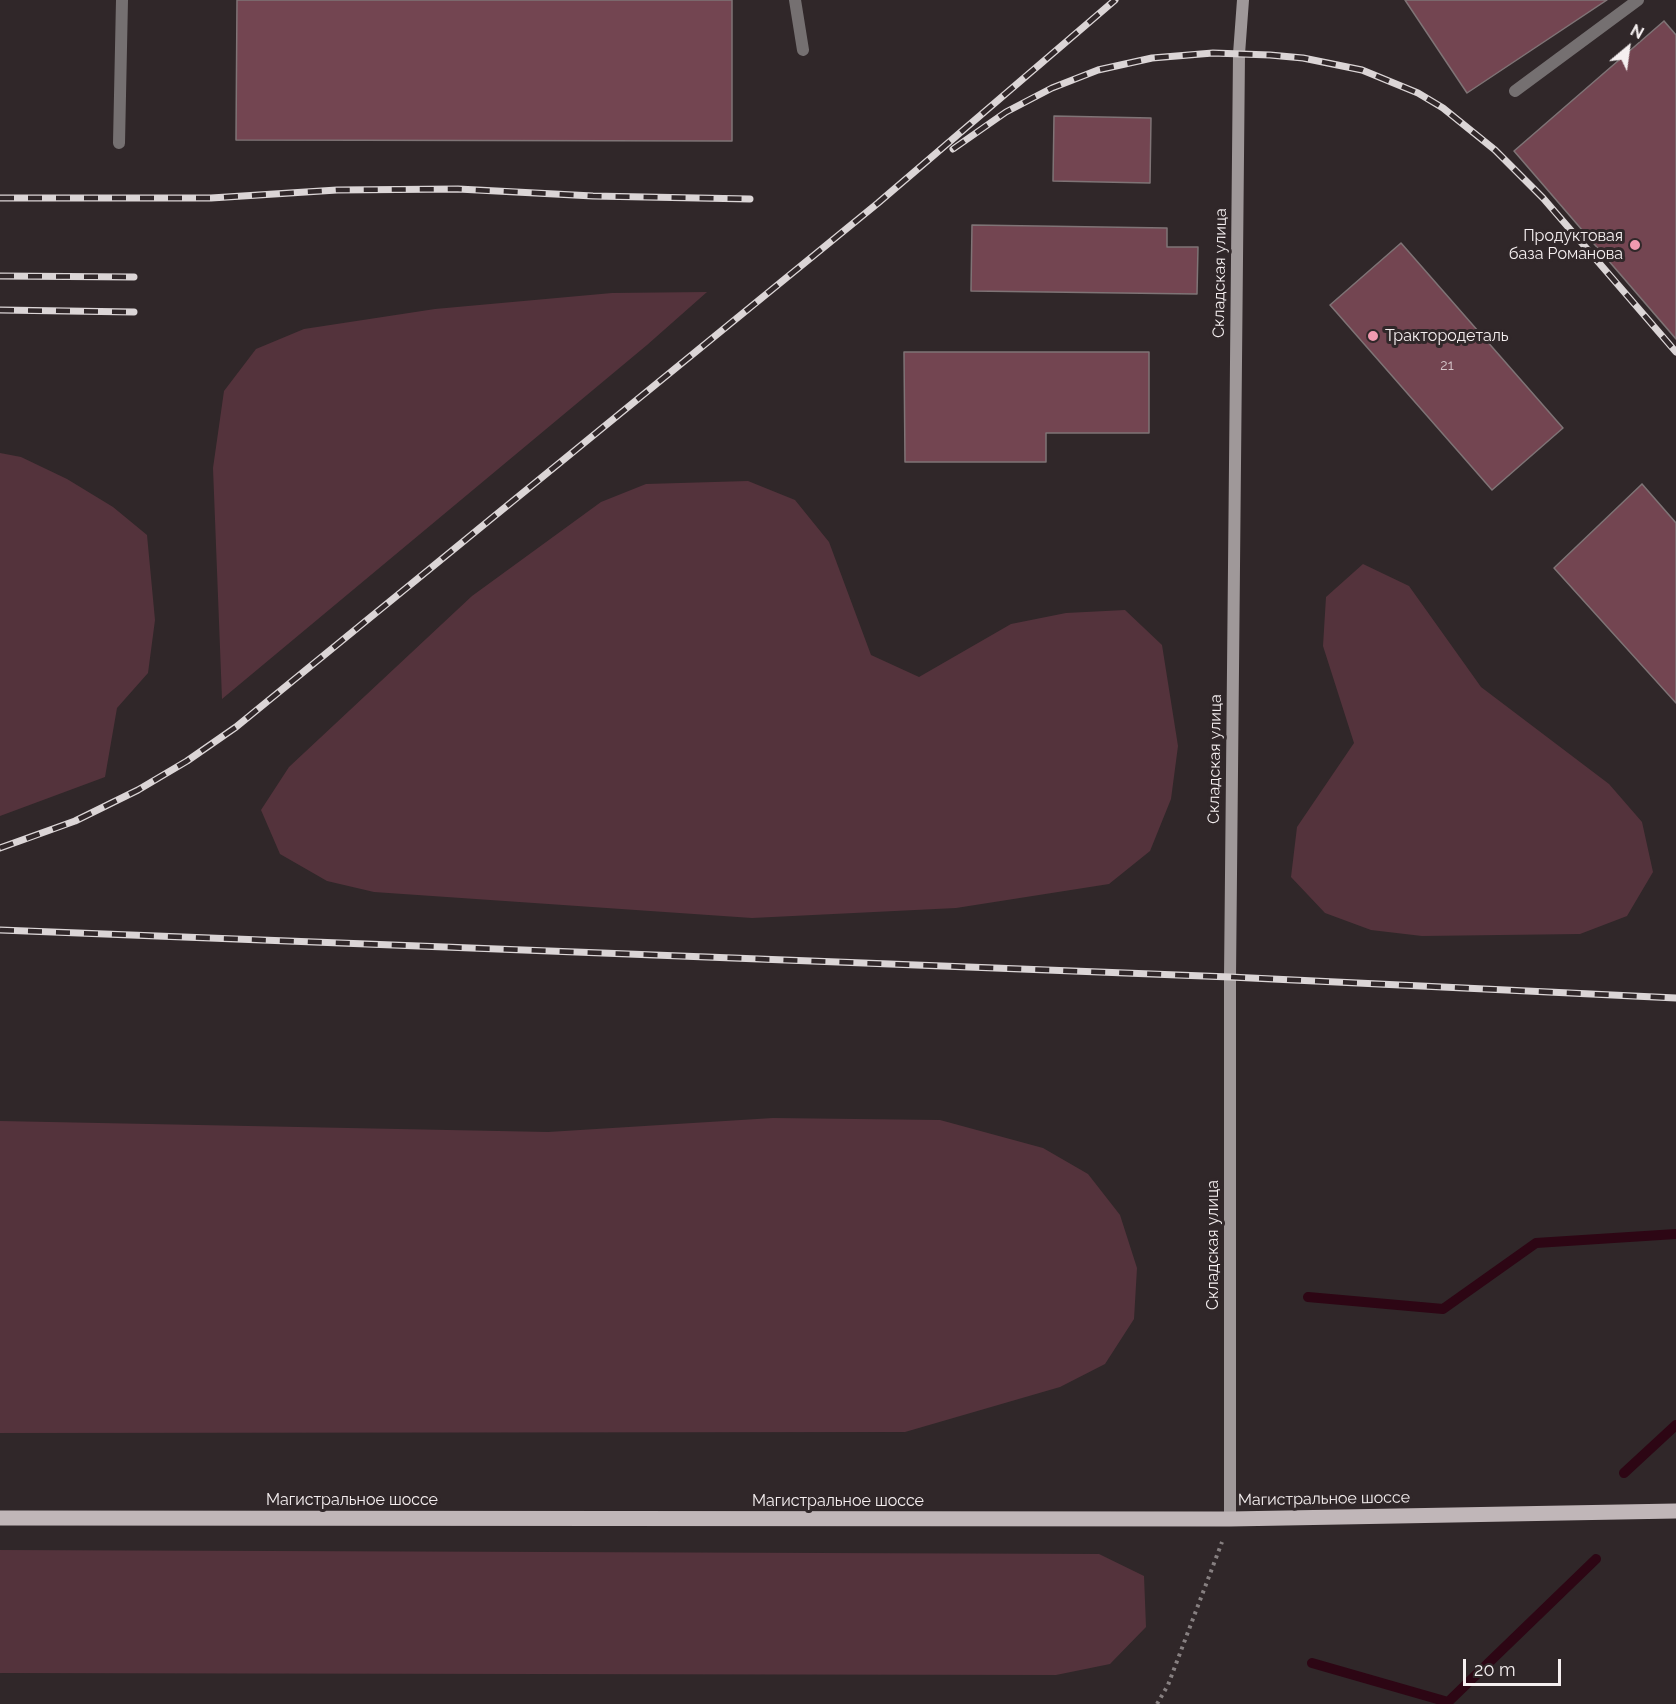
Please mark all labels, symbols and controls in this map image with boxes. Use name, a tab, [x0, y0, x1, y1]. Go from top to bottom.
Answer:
north arrow	[1598, 18, 1658, 78]
text: N	[1627, 21, 1647, 43]
street label: Складская улица	[1209, 208, 1231, 338]
place label: Продуктовая база Романова	[1509, 226, 1623, 264]
marker: Продуктовая база Романова	[1628, 238, 1642, 252]
place label: Трактородеталь	[1385, 326, 1509, 346]
marker: Трактородеталь	[1366, 329, 1380, 343]
house number: 21	[1440, 358, 1454, 374]
street label: Складская улица	[1204, 694, 1226, 824]
street label: Складская улица	[1203, 1180, 1223, 1310]
street label: Магистральное шоссе	[1238, 1488, 1410, 1510]
street label: Магистральное шоссе	[266, 1490, 438, 1510]
street label: Магистральное шоссе	[752, 1491, 924, 1511]
scale bar	[1466, 1647, 1564, 1685]
text: 20 m	[1474, 1659, 1516, 1680]

